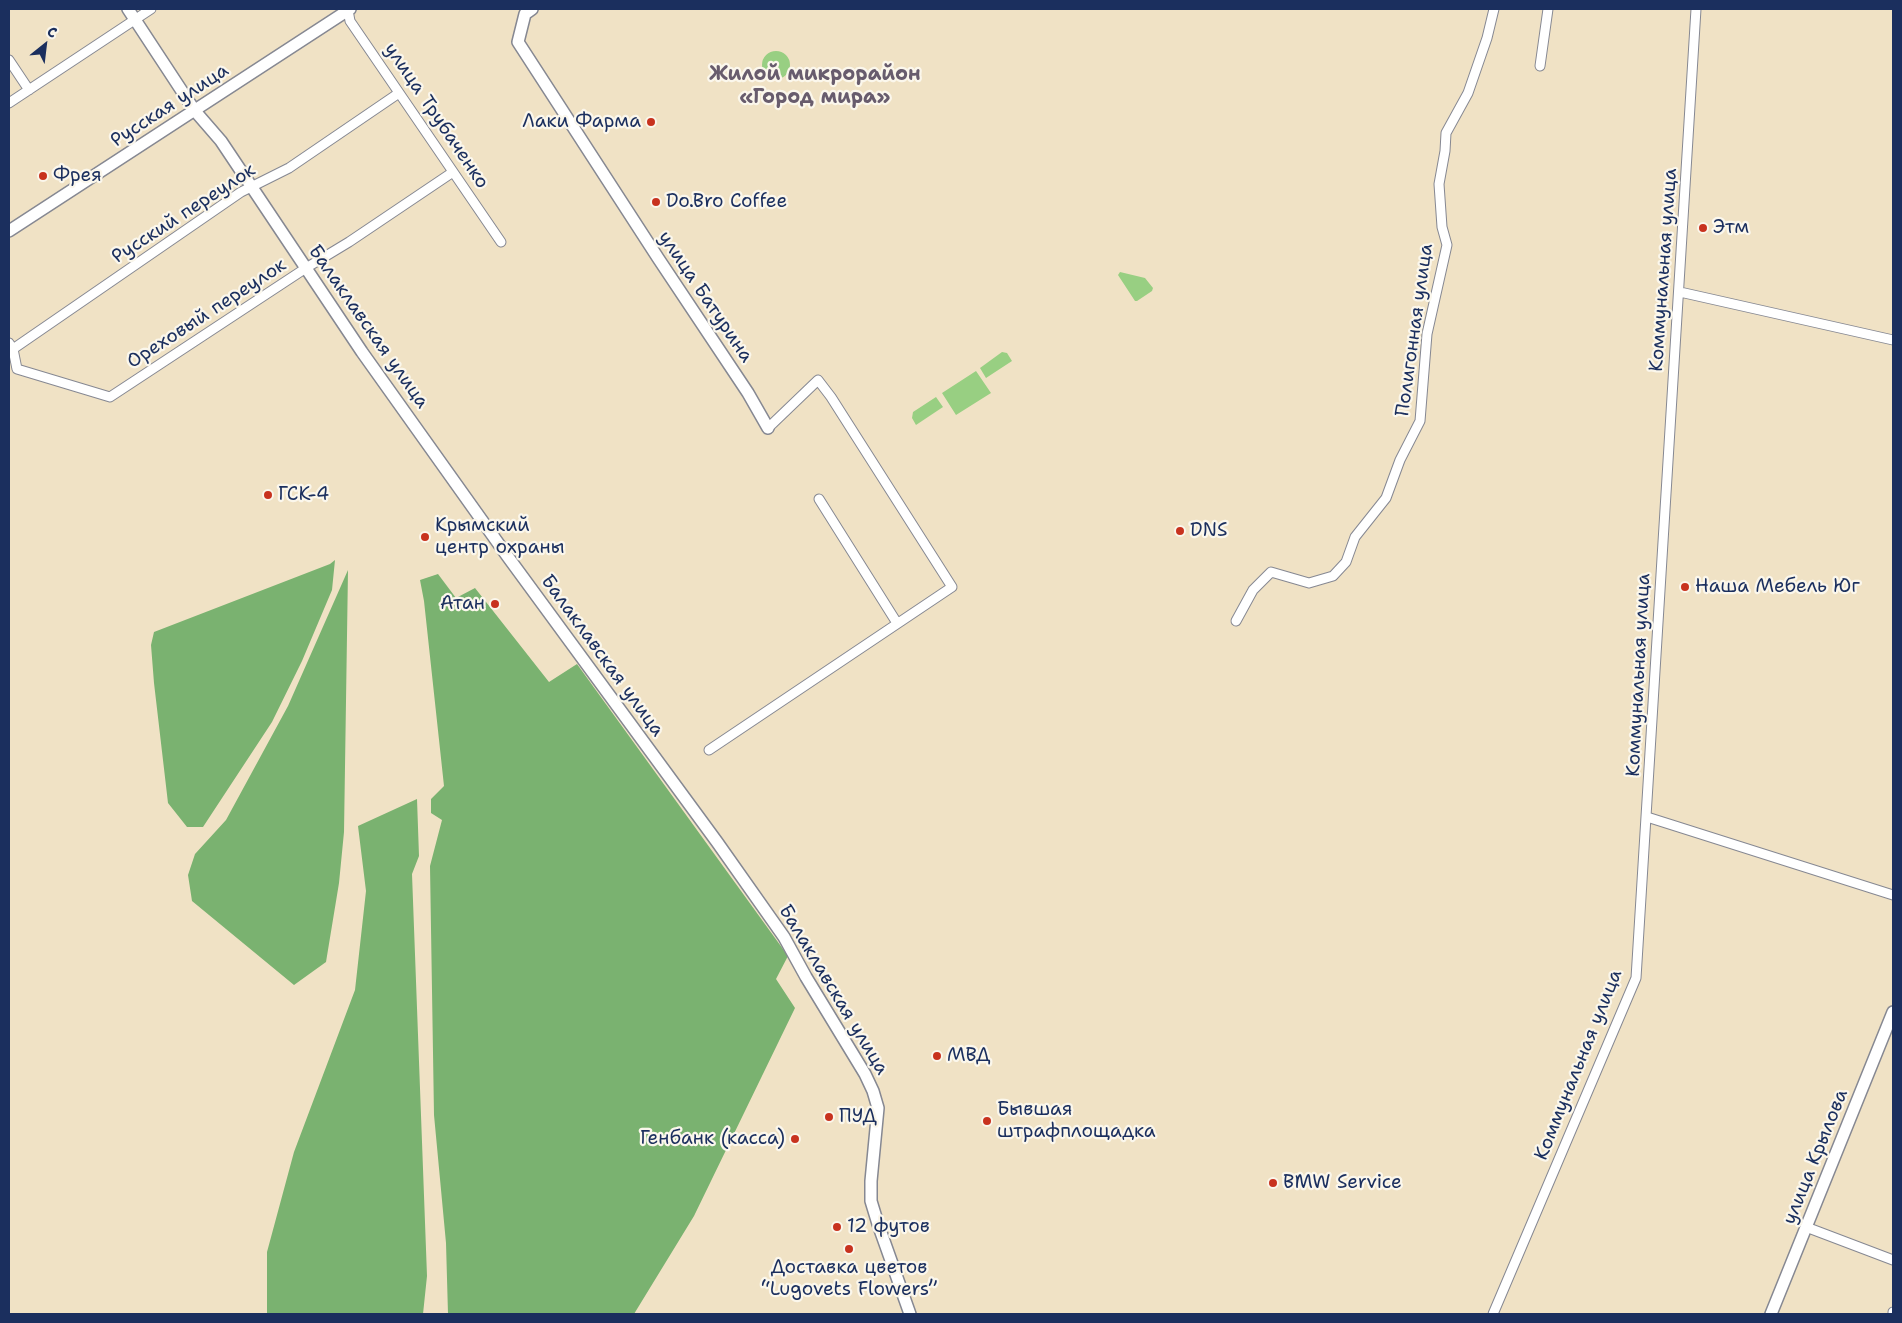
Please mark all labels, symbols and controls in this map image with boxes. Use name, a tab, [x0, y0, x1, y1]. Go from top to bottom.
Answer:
north arrow	[20, 20, 70, 70]
text: С	[44, 22, 60, 42]
street label: улица Трубаченко	[379, 39, 493, 193]
street label: Русская улица	[107, 59, 233, 153]
district label: Жилой микрорайон «Город мира»	[709, 63, 921, 110]
place label: Лаки Фарма	[522, 111, 641, 133]
marker: Лаки Фарма	[645, 116, 657, 128]
street label: Русский переулок	[108, 159, 260, 269]
place label: Фрея	[53, 165, 102, 187]
street label: Коммунальная улица	[1646, 168, 1682, 372]
marker: Фрея	[37, 170, 49, 182]
place label: Do.Bro Coffee	[666, 191, 787, 213]
marker: Do.Bro Coffee	[650, 196, 662, 208]
place label: Этм	[1713, 217, 1749, 239]
marker: Этм	[1697, 222, 1709, 234]
street label: улица Батурина	[653, 227, 757, 367]
street label: Балаклавская улица	[303, 241, 433, 413]
street label: Полигонная улица	[1392, 242, 1438, 418]
street label: Ореховый переулок	[123, 254, 291, 374]
place label: ГСК-4	[278, 484, 329, 506]
marker: ГСК-4	[262, 489, 274, 501]
place label: Крымский центр охраны	[435, 515, 565, 559]
place label: DNS	[1190, 520, 1227, 542]
marker: DNS	[1174, 525, 1186, 537]
marker: Крымский центр охраны	[419, 531, 431, 543]
street label: Балаклавская улица	[536, 571, 668, 741]
street label: Коммунальная улица	[1622, 573, 1656, 777]
place label: Наша Мебель Юг	[1695, 576, 1860, 598]
marker: Наша Мебель Юг	[1679, 581, 1691, 593]
place label: Атан	[440, 593, 485, 615]
marker: Атан	[489, 598, 501, 610]
street label: Балаклавская улица	[773, 901, 893, 1079]
street label: Коммунальная улица	[1530, 966, 1628, 1164]
place label: МВД	[947, 1045, 990, 1067]
marker: МВД	[931, 1050, 943, 1062]
street label: улица Крылова	[1779, 1086, 1853, 1228]
place label: Бывшая штрафплощадка	[997, 1099, 1156, 1143]
place label: ПУД	[839, 1106, 877, 1128]
marker: ПУД	[823, 1111, 835, 1123]
marker: Бывшая штрафплощадка	[981, 1115, 993, 1127]
place label: Генбанк (касса)	[640, 1128, 785, 1150]
marker: Генбанк (касса)	[789, 1133, 801, 1145]
place label: BMW Service	[1283, 1172, 1402, 1194]
marker: BMW Service	[1267, 1177, 1279, 1189]
place label: 12 футов	[847, 1216, 930, 1238]
marker: 12 футов	[831, 1221, 843, 1233]
marker: Доставка цветов “Lugovets Flowers”	[843, 1243, 855, 1255]
place label: Доставка цветов “Lugovets Flowers”	[761, 1257, 937, 1301]

